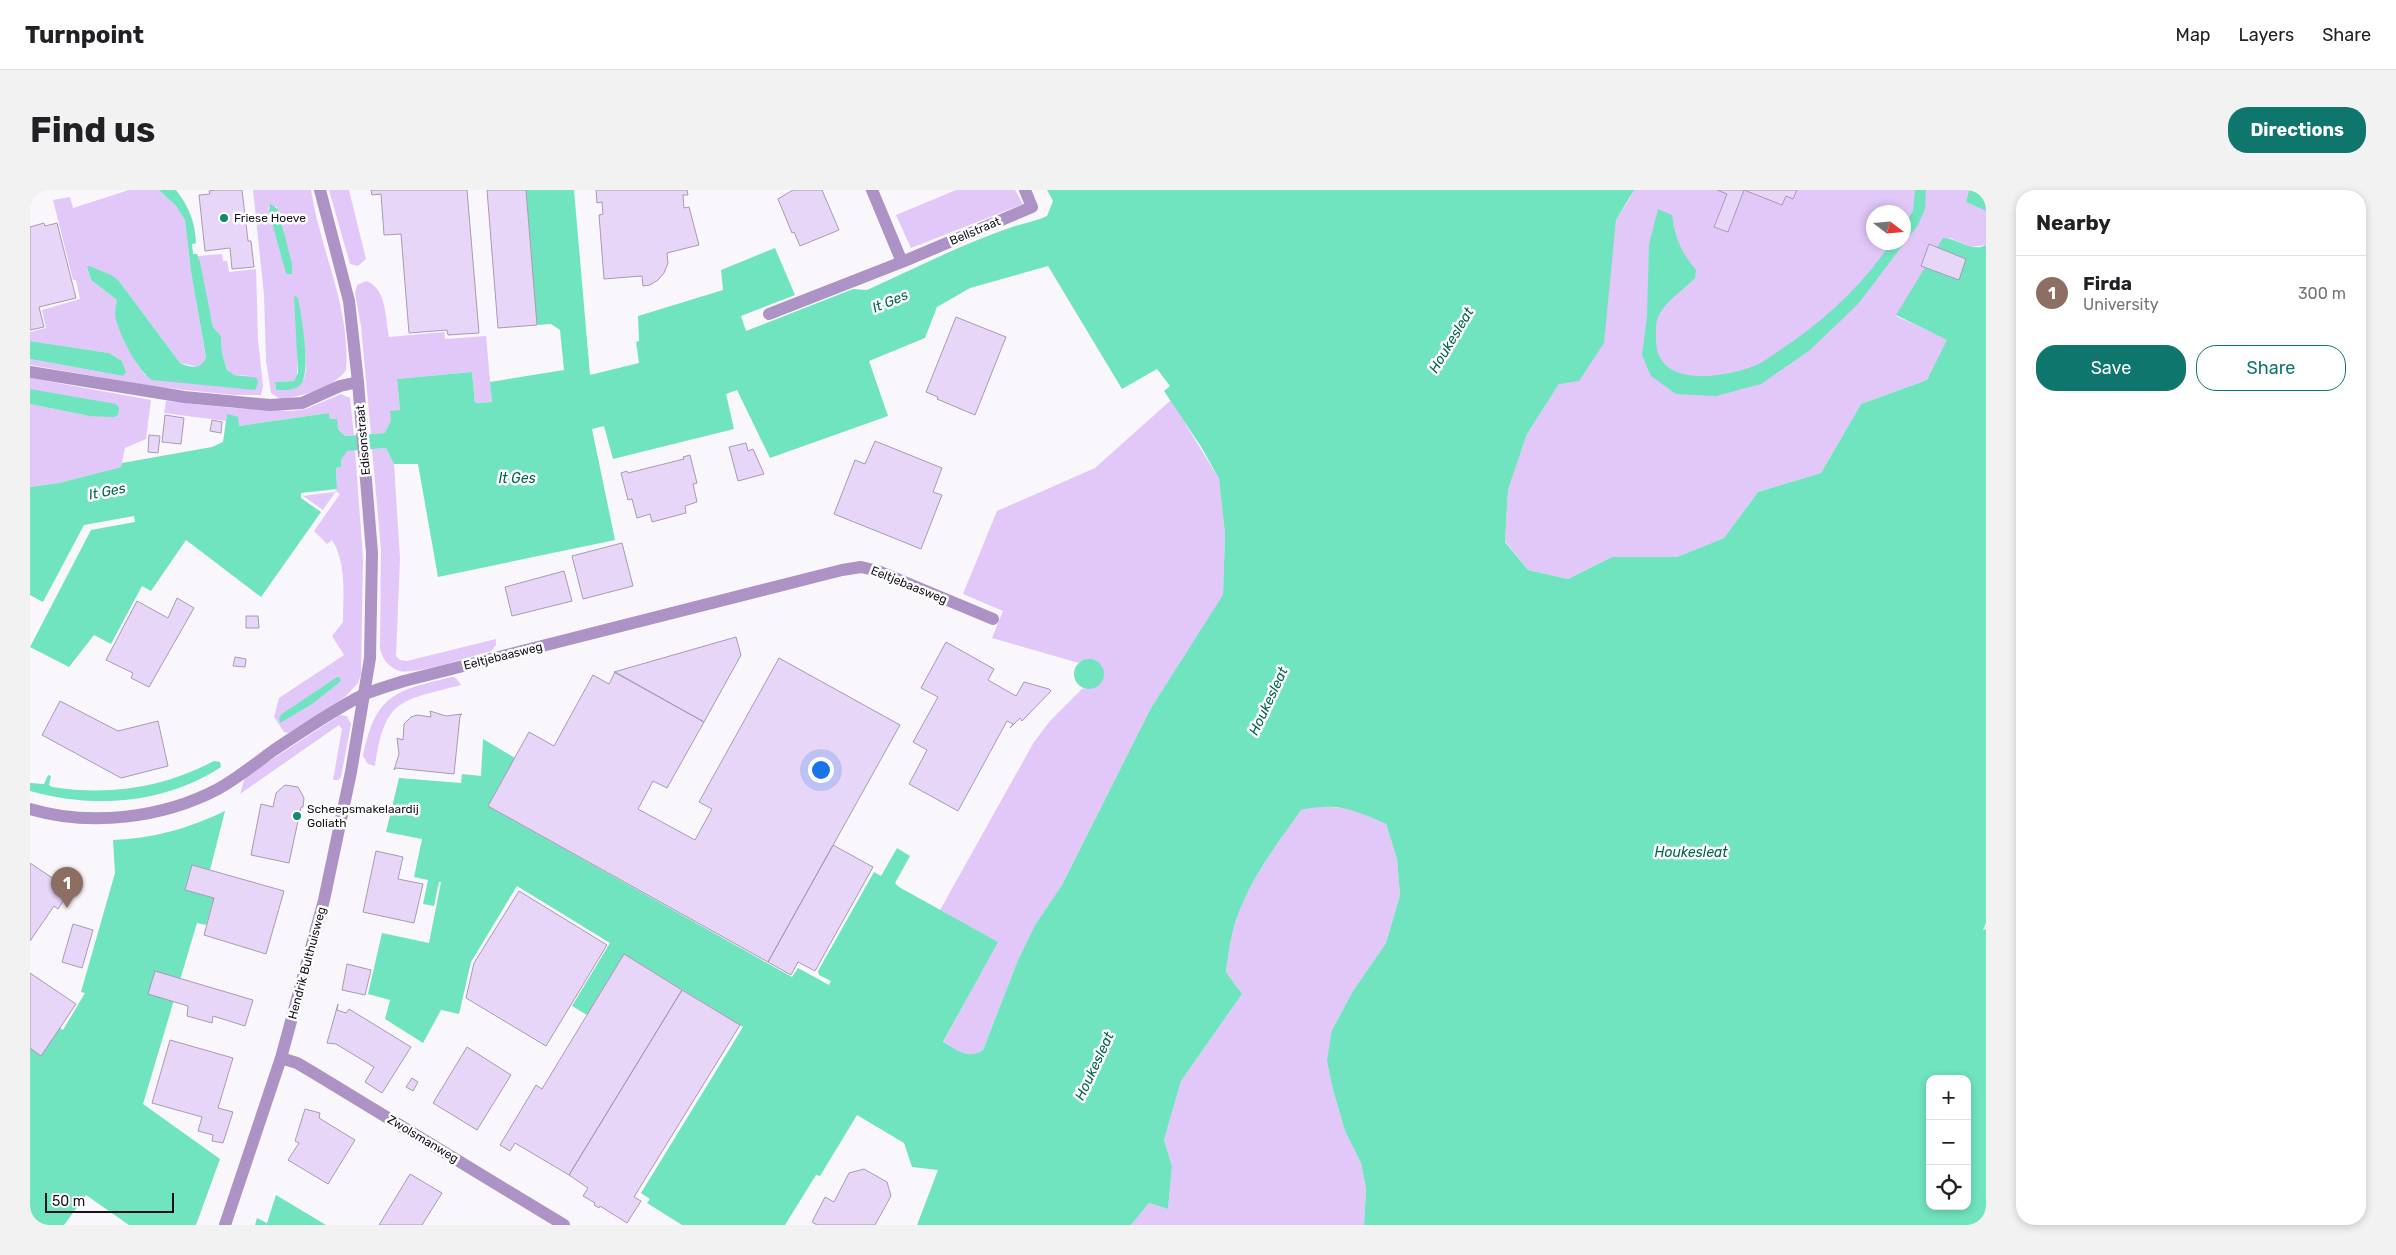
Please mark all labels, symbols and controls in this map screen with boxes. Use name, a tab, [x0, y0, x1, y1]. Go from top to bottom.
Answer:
text: Turnpoint	[25, 21, 144, 49]
text: Map	[2176, 24, 2211, 46]
text: Layers	[2239, 24, 2294, 46]
text: Share	[2322, 24, 2371, 46]
button: Directions	[2228, 107, 2366, 153]
text: Find us	[30, 109, 155, 151]
north arrow	[1866, 205, 1911, 250]
text: Nearby	[2036, 210, 2111, 235]
place label: Friese Hoeve	[234, 211, 306, 225]
marker: Friese Hoeve	[218, 212, 230, 224]
street label: Bellstraat	[948, 214, 1003, 248]
text: Firda	[2083, 272, 2132, 295]
text: 1	[2048, 284, 2056, 303]
text: 300 m	[2298, 284, 2346, 303]
water label: It Ges	[870, 286, 911, 317]
text: University	[2083, 295, 2159, 314]
water label: Houkesleat	[1425, 304, 1478, 376]
button: Save	[2036, 345, 2186, 391]
button: Share	[2196, 345, 2346, 391]
street label: Edisonstraat	[353, 404, 373, 476]
water label: It Ges	[498, 470, 536, 487]
water label: It Ges	[87, 480, 127, 503]
street label: Eeltjebaasweg	[869, 563, 949, 607]
street label: Eeltjebaasweg	[462, 639, 544, 673]
water label: Houkesleat	[1245, 664, 1292, 738]
your location	[808, 757, 834, 783]
place label: Scheepsmakelaardij Goliath	[307, 802, 419, 830]
marker: Scheepsmakelaardij Goliath	[291, 810, 303, 822]
water label: Houkesleat	[1654, 844, 1728, 861]
pin: 1	[51, 867, 83, 908]
street label: Hendrik Bulthuisweg	[285, 905, 329, 1021]
water label: Houkesleat	[1071, 1029, 1118, 1103]
map controls	[1926, 1075, 1971, 1210]
button: +	[1926, 1075, 1971, 1120]
street label: Zwolsmanweg	[385, 1112, 461, 1166]
button: −	[1926, 1120, 1971, 1165]
button: locate	[1926, 1165, 1971, 1210]
scale bar	[45, 1190, 174, 1213]
text: 50 m	[52, 1193, 85, 1210]

